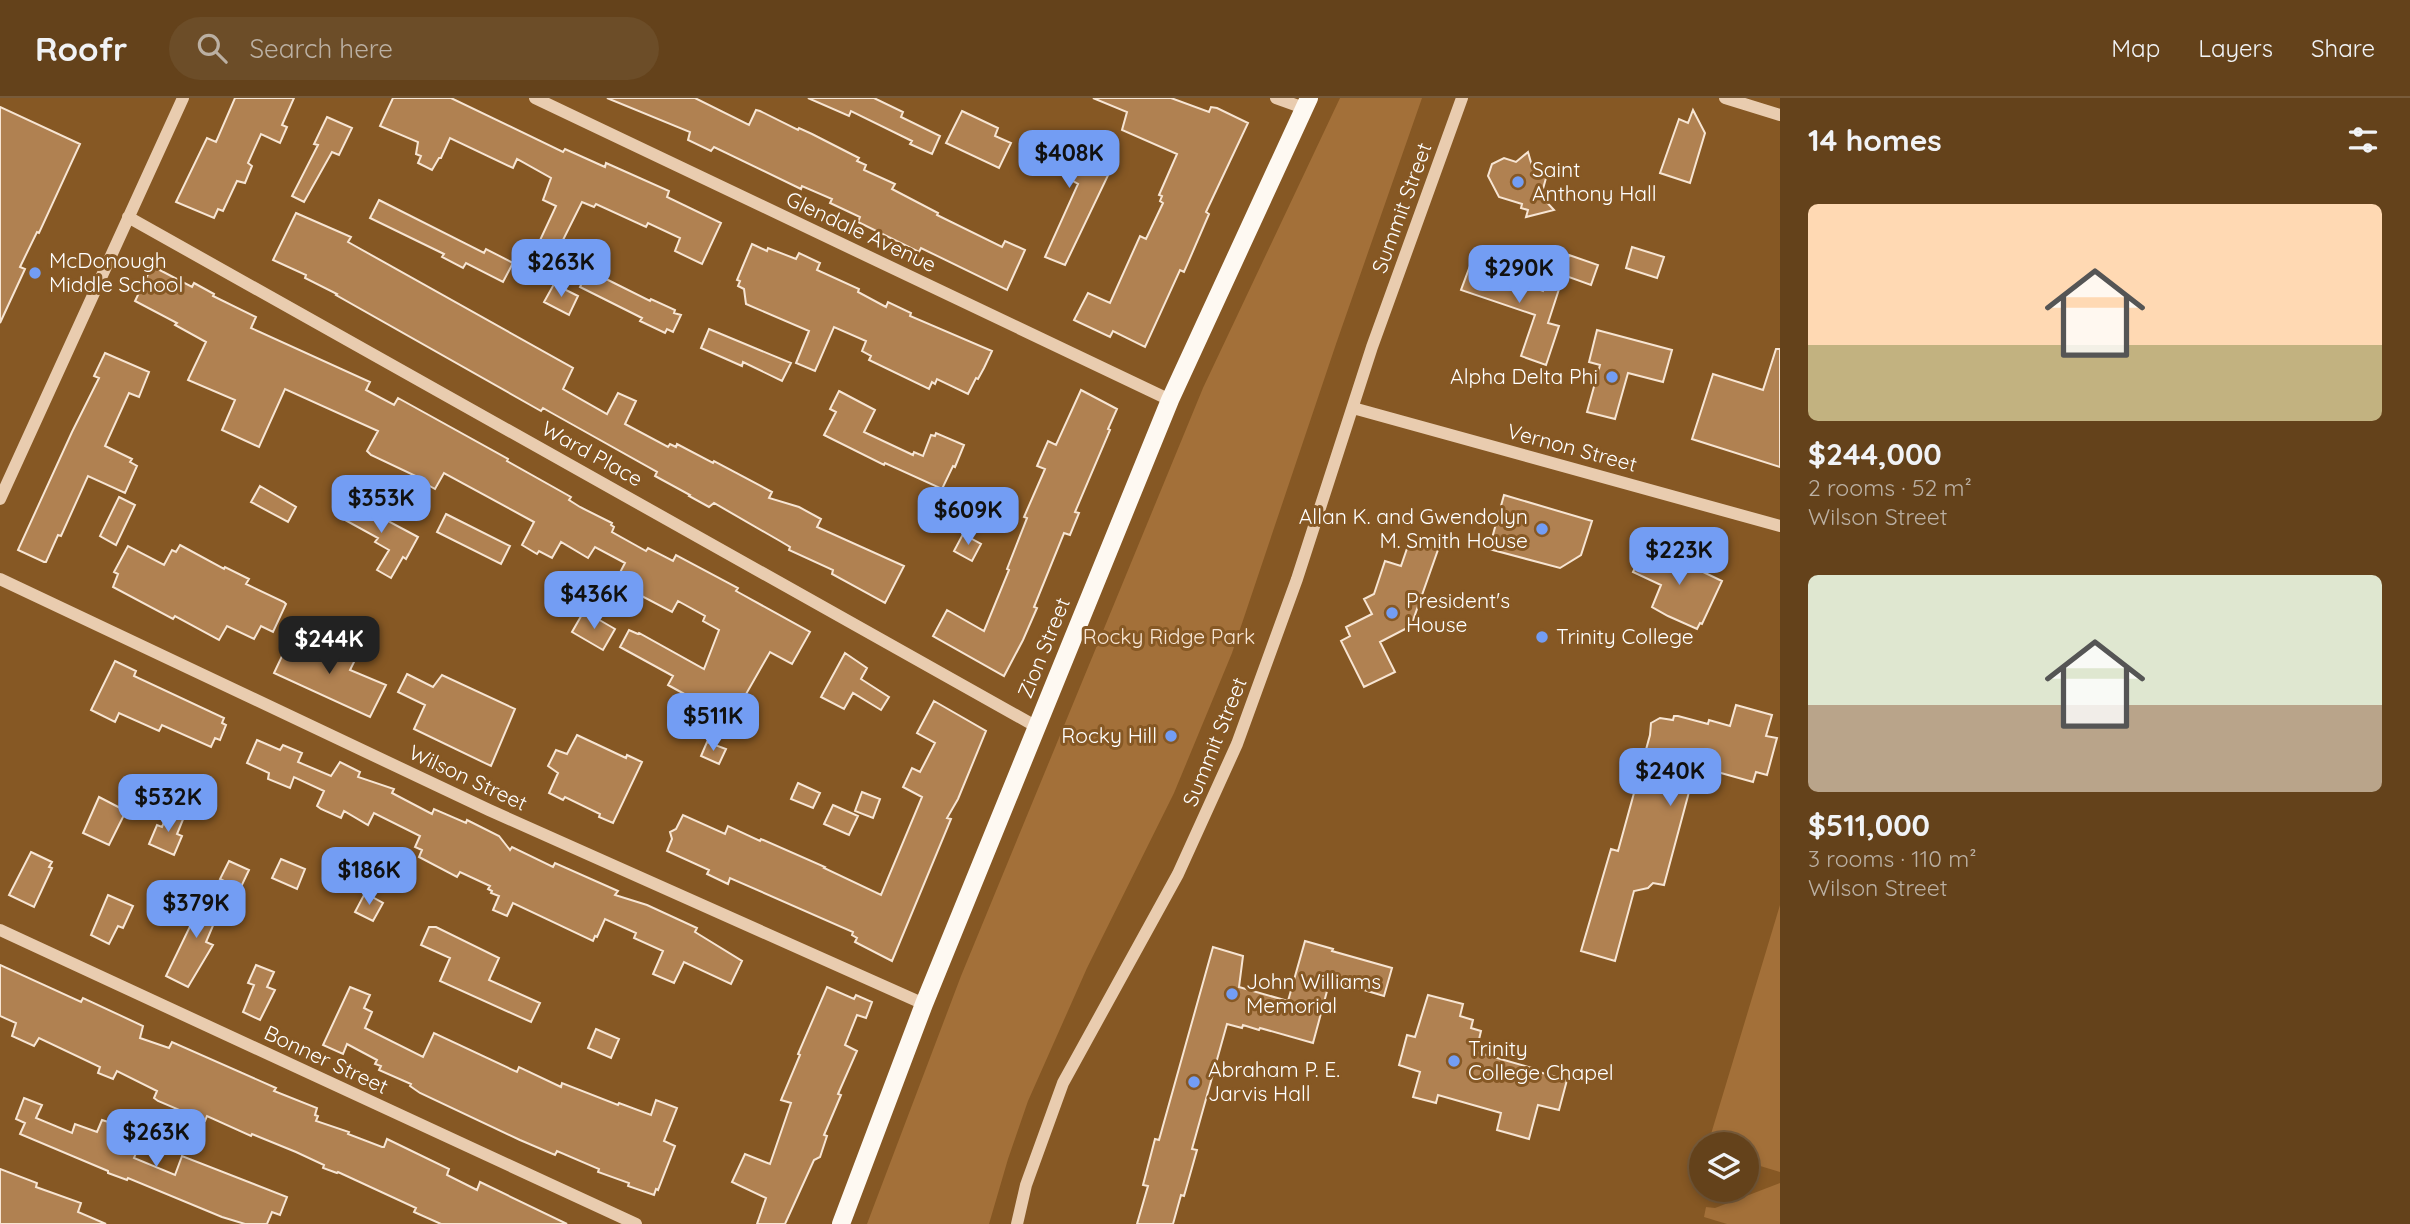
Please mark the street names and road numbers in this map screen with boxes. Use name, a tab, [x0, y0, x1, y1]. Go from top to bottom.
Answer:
street label: Summit Street	[1365, 139, 1437, 276]
street label: Glendale Avenue	[782, 185, 941, 277]
street label: Ward Place	[537, 415, 648, 492]
street label: Vernon Street	[1504, 417, 1640, 477]
street label: Zion Street	[1011, 594, 1075, 702]
street label: Summit Street	[1176, 673, 1252, 810]
street label: Wilson Street	[405, 738, 532, 816]
street label: Bonner Street	[260, 1019, 392, 1099]

